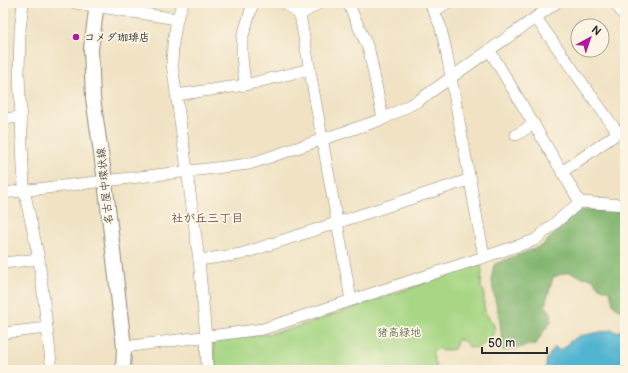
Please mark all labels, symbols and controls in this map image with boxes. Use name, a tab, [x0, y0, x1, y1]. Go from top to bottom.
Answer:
north arrow	[570, 18, 610, 58]
text: N	[589, 23, 603, 38]
place label: コメダ珈琲店	[84, 31, 150, 44]
marker: コメダ珈琲店	[71, 32, 81, 42]
street label: 名古屋中環状線	[95, 147, 115, 225]
district label: 社が丘三丁目	[171, 211, 243, 226]
park label: 猪高緑地	[377, 326, 421, 339]
scale bar	[482, 329, 547, 355]
text: 50 m	[488, 336, 515, 351]

